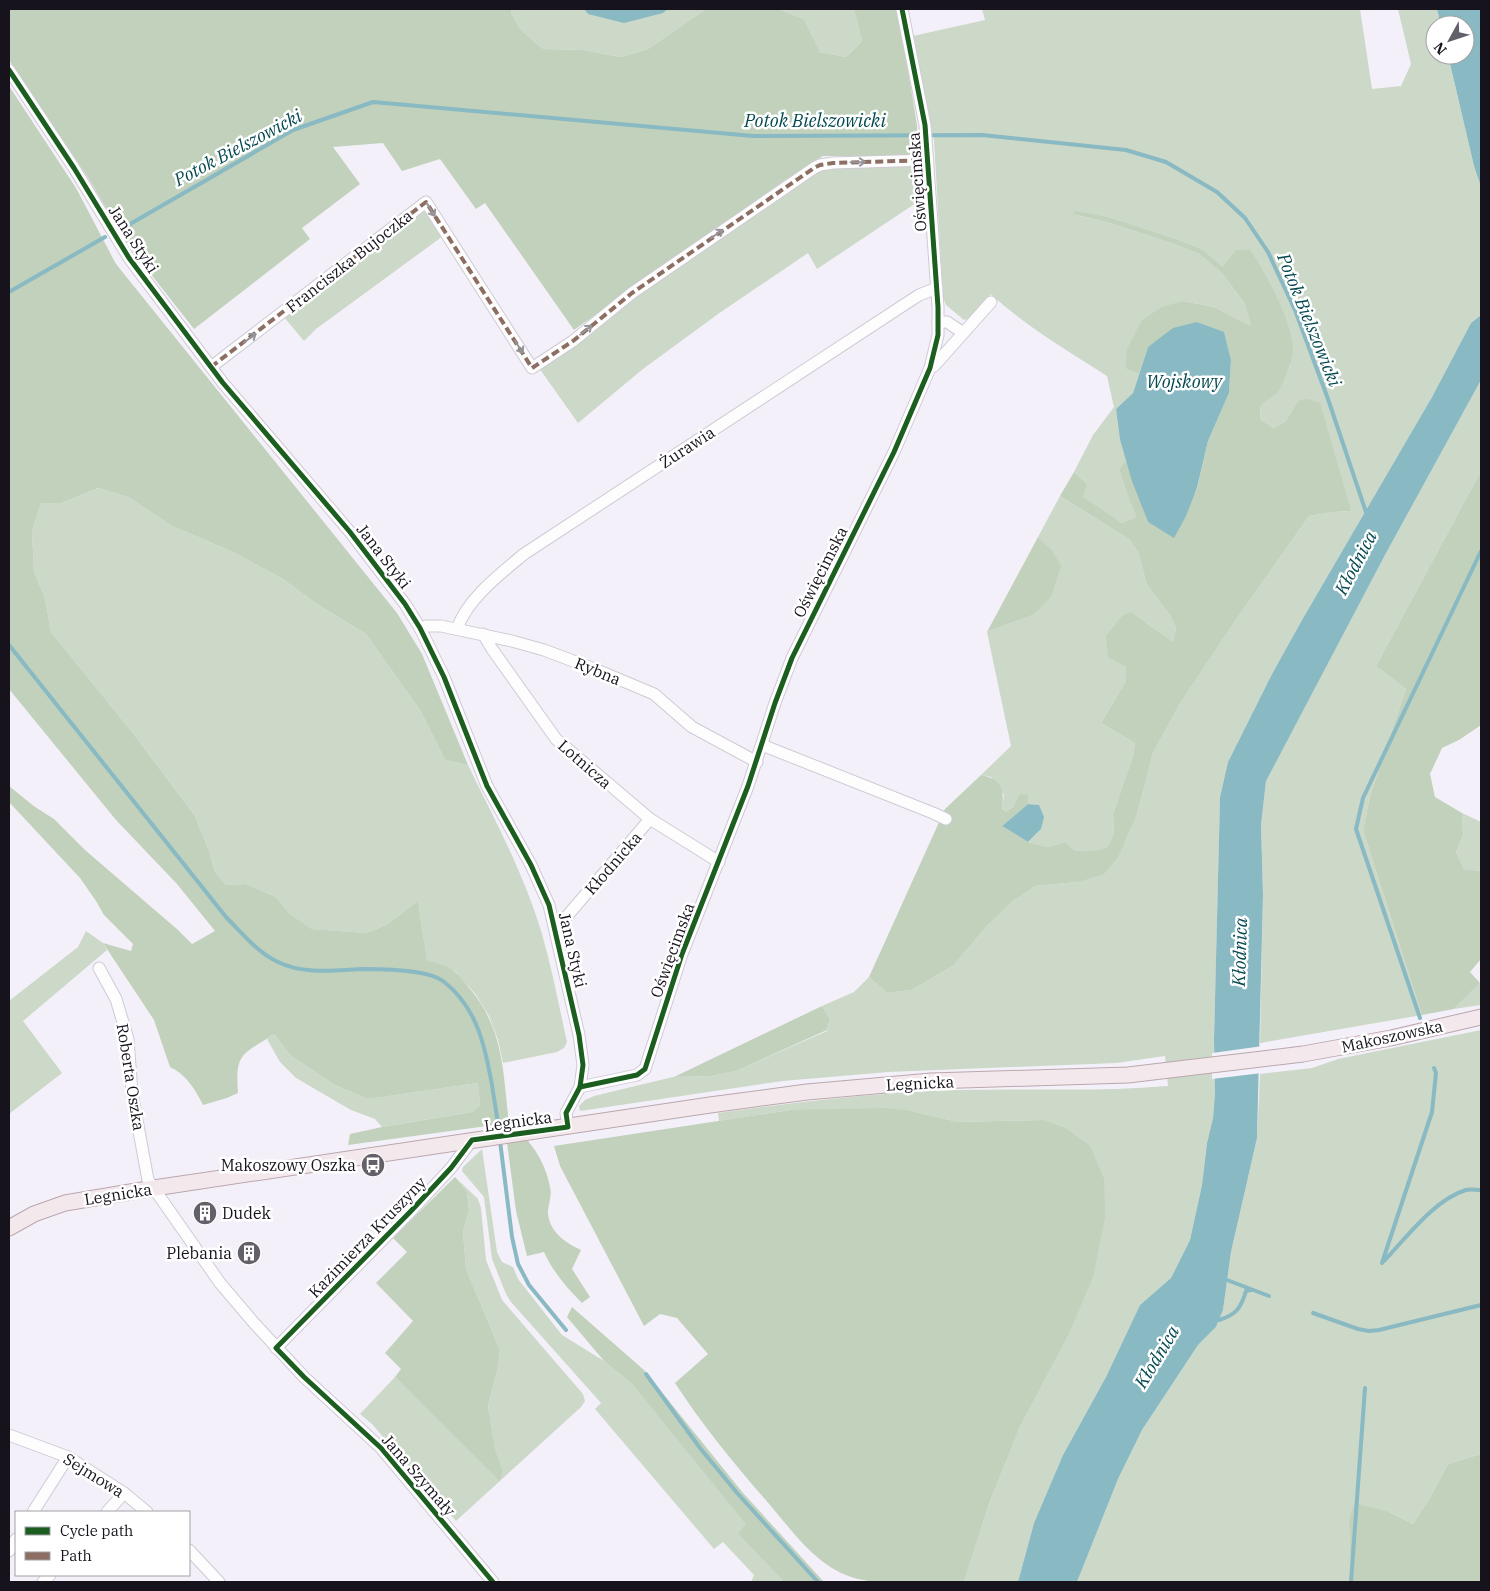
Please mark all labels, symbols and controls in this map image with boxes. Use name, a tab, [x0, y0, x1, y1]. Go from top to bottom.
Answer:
north arrow	[1425, 15, 1475, 65]
text: N	[1430, 38, 1450, 58]
water label: Potok Bielszowicki	[169, 104, 306, 191]
water label: Potok Bielszowicki	[743, 109, 886, 132]
street label: Oświęcimska	[904, 131, 930, 232]
one-way arrow	[850, 157, 866, 167]
street label: Jana Styki	[105, 201, 163, 277]
one-way arrow	[426, 203, 437, 217]
street label: Franciszka Bujoczka	[282, 205, 417, 317]
one-way arrow	[710, 229, 724, 239]
water label: Potok Bielszowicki	[1272, 249, 1347, 390]
one-way arrow	[579, 325, 592, 336]
one-way arrow	[243, 332, 256, 343]
one-way arrow	[514, 340, 524, 354]
water label: Wojskowy	[1146, 370, 1224, 393]
street label: Żurawia	[656, 422, 719, 472]
street label: Jana Styki	[353, 520, 415, 592]
street label: Oświęcimska	[788, 523, 852, 621]
water label: Kłodnica	[1329, 527, 1382, 599]
street label: Rybna	[572, 653, 624, 689]
street label: Lotnicza	[554, 735, 616, 793]
street label: Kłodnicka	[580, 827, 646, 899]
street label: Oświęcimska	[646, 900, 699, 1000]
street label: Jana Styki	[555, 910, 591, 990]
water label: Kłodnica	[1227, 917, 1252, 988]
street label: Makoszowska	[1339, 1015, 1445, 1057]
street label: Roberta Oszka	[113, 1022, 149, 1132]
street label: Legnicka	[885, 1071, 955, 1095]
street label: Legnicka	[483, 1106, 554, 1136]
bus stop icon: Makoszowy Oszka	[360, 1152, 386, 1178]
place label: Makoszowy Oszka	[221, 1155, 356, 1175]
street label: Kazimierza Kruszyny	[304, 1172, 430, 1302]
street label: Legnicka	[83, 1179, 154, 1209]
building icon: Dudek	[192, 1200, 218, 1226]
place label: Dudek	[222, 1203, 272, 1223]
building icon: Plebania	[236, 1240, 262, 1266]
place label: Plebania	[166, 1243, 232, 1263]
water label: Kłodnica	[1128, 1321, 1184, 1393]
street label: Jana Szymały	[378, 1430, 460, 1520]
street label: Sejmowa	[60, 1448, 128, 1502]
legend	[15, 1511, 190, 1576]
text: Cycle path	[60, 1521, 133, 1540]
text: Path	[60, 1546, 92, 1565]

